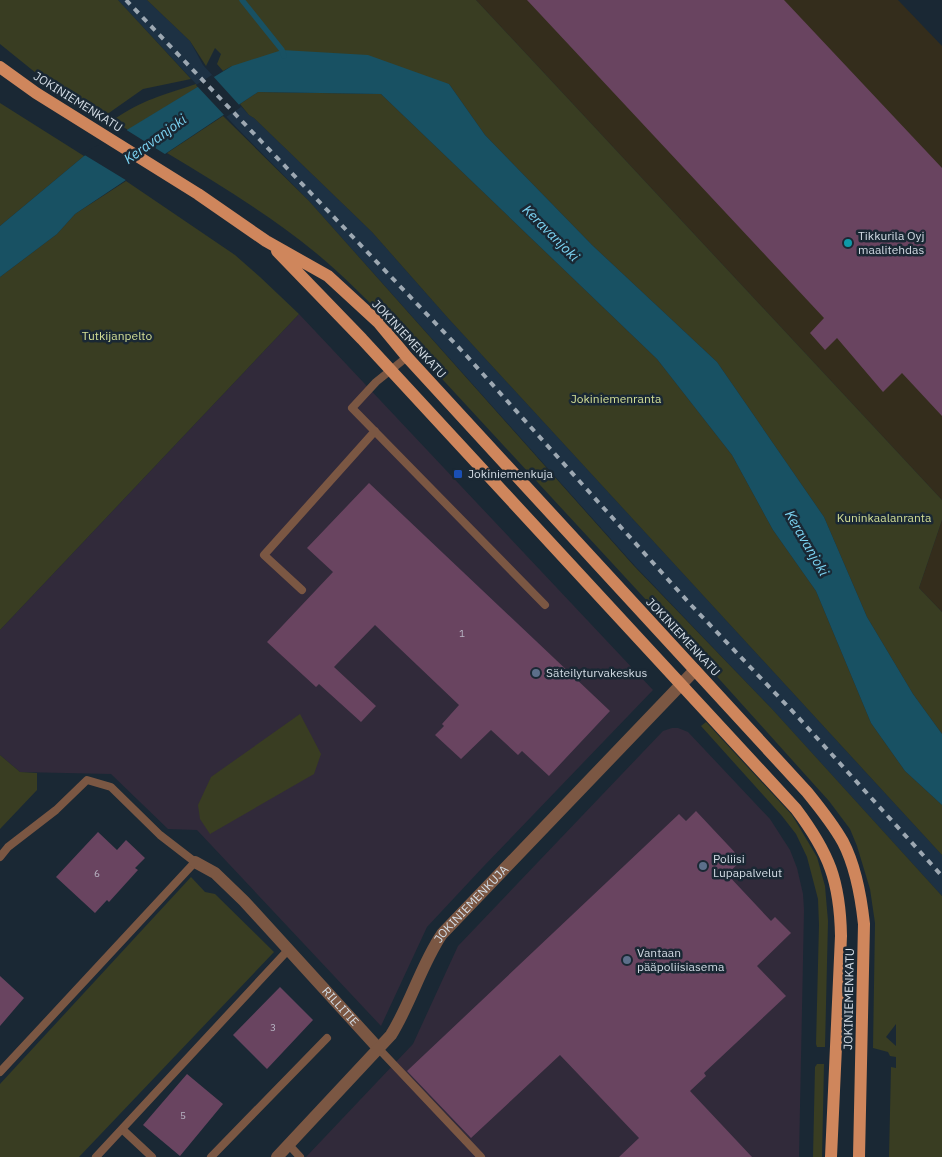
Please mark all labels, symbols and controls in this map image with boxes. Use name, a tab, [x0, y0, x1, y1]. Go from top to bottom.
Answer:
street label: JOKINIEMENKATU	[31, 68, 126, 135]
water label: Keravanjoki	[120, 110, 190, 168]
water label: Keravanjoki	[519, 201, 583, 265]
place label: Tikkurila Oyj maalitehdas	[858, 228, 925, 257]
marker: Tikkurila Oyj maalitehdas	[842, 237, 854, 249]
street label: JOKINIEMENKATU	[369, 296, 450, 381]
park label: Tutkijanpelto	[82, 328, 153, 343]
park label: Jokiniemenranta	[571, 391, 662, 406]
place label: Jokiniemenkuja	[468, 466, 553, 481]
marker: Jokiniemenkuja	[452, 468, 464, 480]
water label: Keravanjoki	[781, 507, 833, 579]
park label: Kuninkaalanranta	[837, 510, 932, 525]
street label: JOKINIEMENKATU	[643, 594, 724, 679]
house number: 1	[459, 627, 465, 640]
place label: Säteilyturvakeskus	[546, 665, 648, 680]
marker: Säteilyturvakeskus	[530, 667, 542, 679]
place label: Poliisi Lupapalvelut	[713, 851, 782, 880]
marker: Poliisi Lupapalvelut	[697, 860, 709, 872]
street label: JOKINIEMENKUJA	[430, 861, 511, 945]
house number: 6	[94, 867, 100, 880]
place label: Vantaan pääpoliisiasema	[637, 945, 725, 974]
street label: JOKINIEMENKATU	[840, 948, 857, 1050]
marker: Vantaan pääpoliisiasema	[621, 954, 633, 966]
street label: RILLITIE	[319, 983, 362, 1029]
house number: 3	[270, 1021, 276, 1034]
house number: 5	[180, 1109, 186, 1122]

